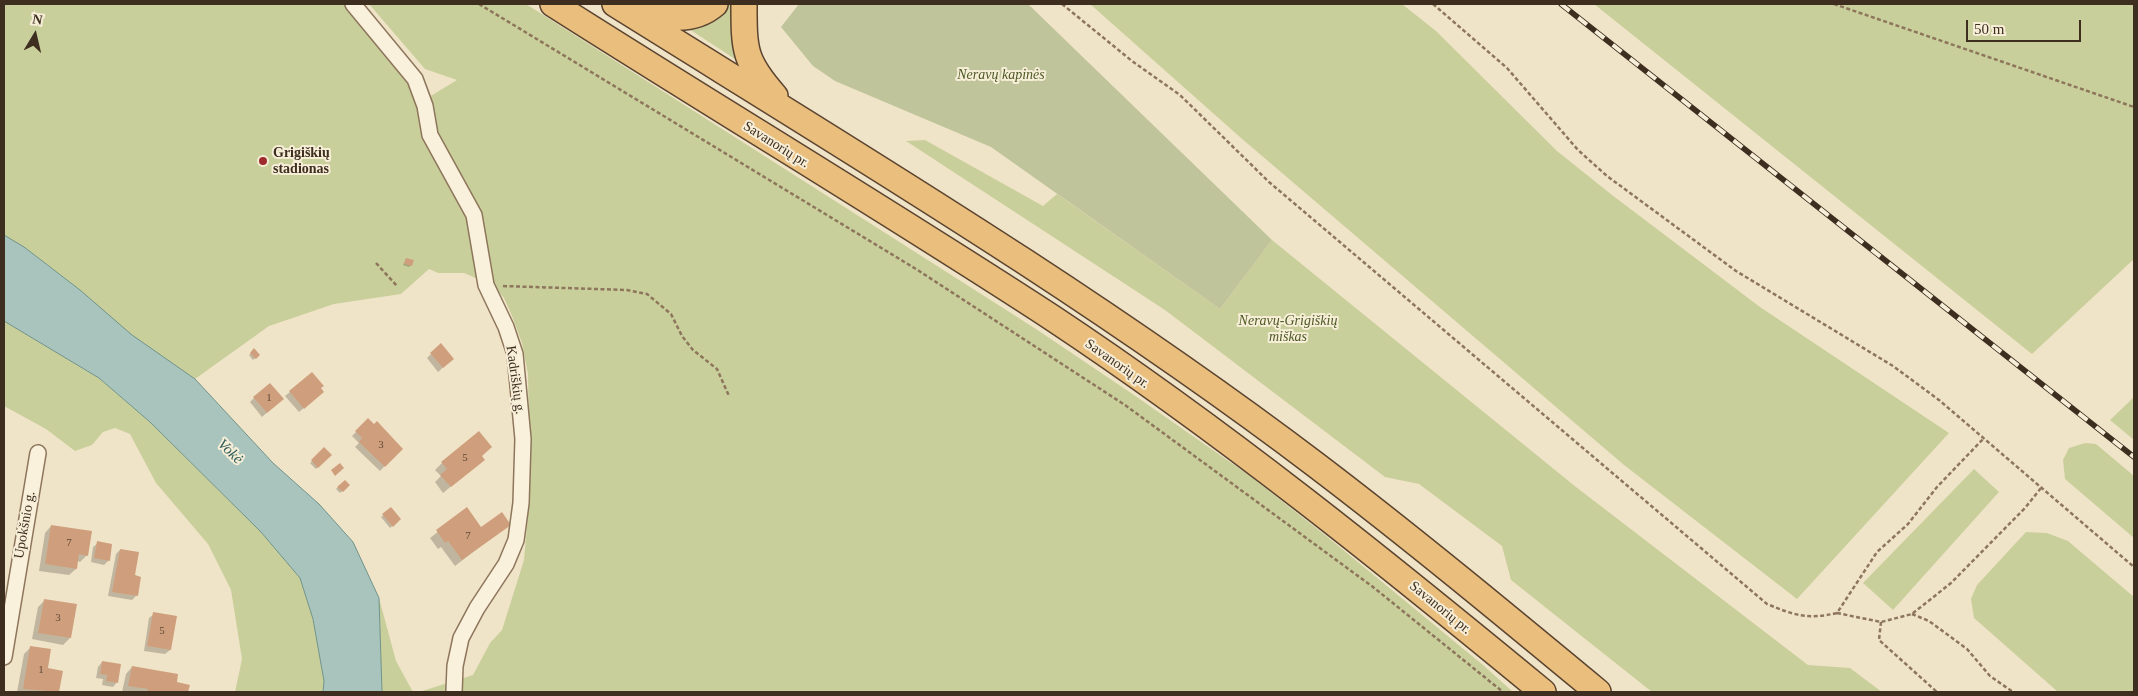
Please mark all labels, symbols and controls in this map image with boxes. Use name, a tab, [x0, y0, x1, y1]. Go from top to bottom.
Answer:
north arrow	[10, 10, 60, 60]
scale bar	[1968, 10, 2083, 42]
text: N	[31, 11, 44, 28]
text: 50 m	[1974, 21, 2004, 37]
park label: Neravų kapinės	[957, 67, 1045, 83]
street label: Savanorių pr.	[740, 118, 812, 172]
place label: Grigiškių stadionas	[273, 145, 330, 178]
marker: Grigiškių stadionas	[257, 155, 269, 167]
park label: Neravų-Grigiškių miškas	[1239, 313, 1337, 346]
street label: Savanorių pr.	[1082, 336, 1152, 392]
street label: Kadriškių g.	[502, 345, 528, 415]
house number: 1	[266, 391, 272, 405]
water label: Vokė	[214, 436, 246, 468]
house number: 3	[378, 438, 384, 452]
house number: 5	[462, 451, 468, 465]
street label: Upokšnio g.	[11, 490, 39, 560]
house number: 7	[465, 529, 471, 543]
house number: 7	[66, 536, 72, 550]
street label: Savanorių pr.	[1406, 578, 1474, 638]
house number: 3	[55, 611, 61, 625]
house number: 5	[159, 624, 165, 638]
house number: 1	[38, 663, 44, 677]

